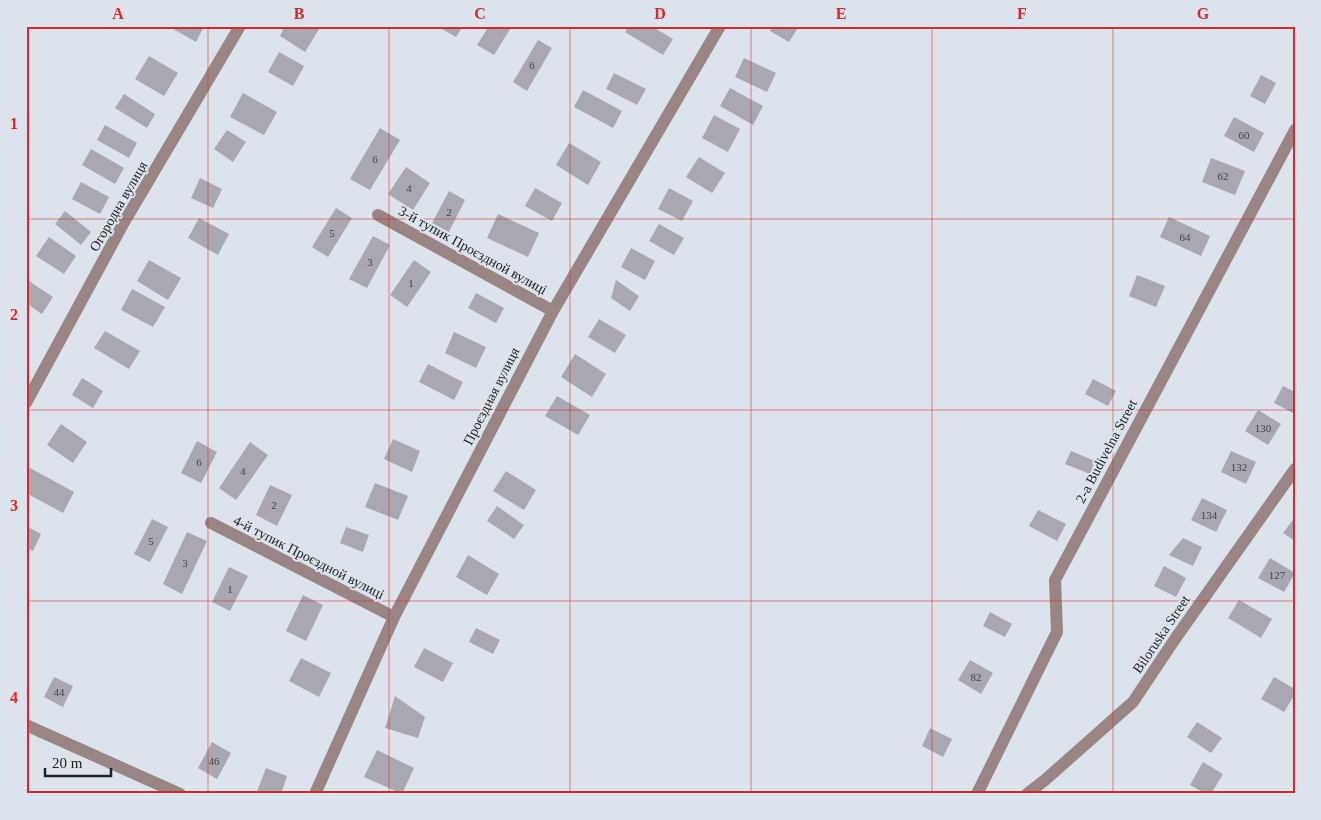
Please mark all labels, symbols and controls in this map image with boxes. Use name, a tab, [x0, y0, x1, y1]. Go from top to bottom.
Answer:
text: A	[112, 5, 124, 22]
text: B	[294, 5, 305, 22]
text: C	[474, 5, 486, 22]
text: D	[654, 5, 666, 22]
text: E	[836, 5, 846, 22]
text: F	[1017, 5, 1027, 22]
text: G	[1197, 5, 1210, 22]
house number: 6	[529, 59, 535, 71]
text: 1	[10, 115, 18, 132]
house number: 60	[1239, 129, 1250, 141]
house number: 6	[372, 153, 378, 165]
street label: Огородна вулиця	[87, 158, 151, 254]
house number: 62	[1218, 170, 1229, 182]
house number: 4	[406, 182, 412, 194]
street label: 3-й тупик Проєздной вулиці	[396, 203, 550, 298]
house number: 2	[446, 206, 452, 218]
house number: 5	[329, 227, 335, 239]
house number: 64	[1180, 231, 1191, 243]
house number: 3	[367, 256, 373, 268]
house number: 1	[408, 277, 414, 289]
text: 2	[10, 306, 18, 323]
street label: Проєздная вулиця	[460, 345, 523, 447]
street label: 2-a Budivelna Street	[1073, 397, 1140, 506]
house number: 130	[1255, 422, 1272, 434]
house number: 6	[196, 456, 202, 468]
house number: 132	[1231, 461, 1247, 473]
house number: 4	[240, 465, 246, 477]
text: 3	[10, 497, 18, 514]
house number: 2	[271, 499, 277, 511]
house number: 134	[1201, 509, 1218, 521]
street label: 4-й тупик Проєздной вулиці	[231, 513, 387, 602]
house number: 5	[148, 535, 154, 547]
house number: 3	[182, 557, 188, 569]
house number: 127	[1269, 569, 1286, 581]
house number: 1	[227, 583, 233, 595]
street label: Biloruska Street	[1130, 592, 1193, 676]
house number: 82	[971, 671, 982, 683]
house number: 44	[54, 686, 65, 698]
text: 4	[10, 689, 18, 706]
scale bar	[45, 745, 111, 777]
text: 20 m	[52, 755, 83, 771]
house number: 46	[209, 755, 220, 767]

